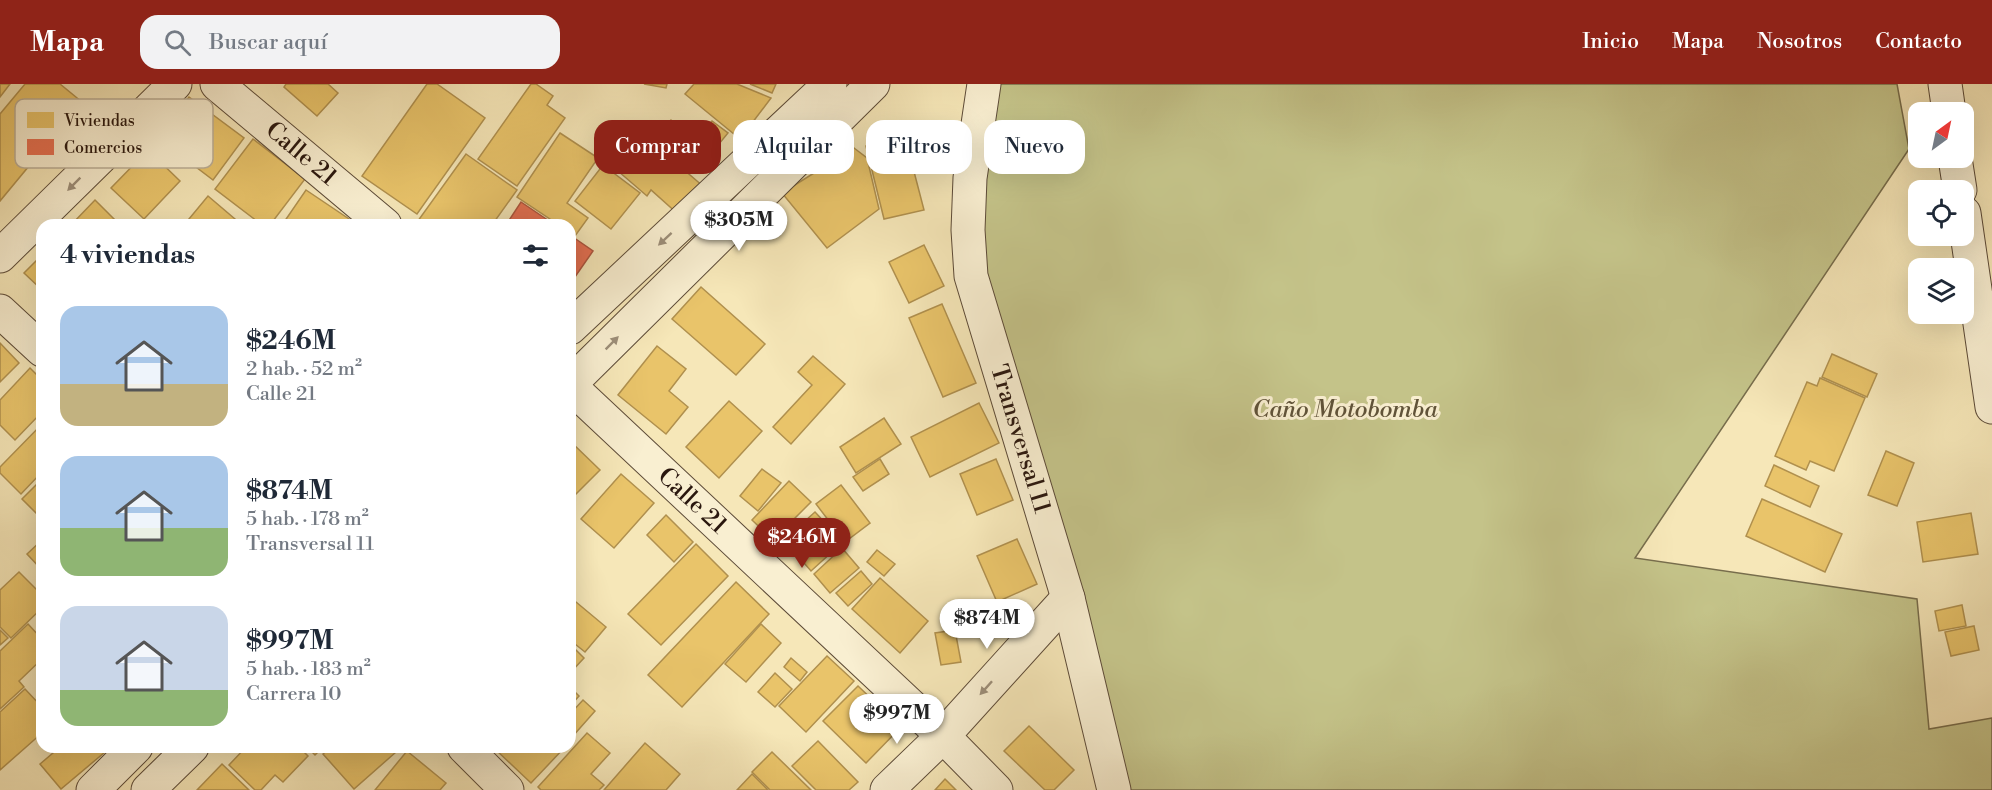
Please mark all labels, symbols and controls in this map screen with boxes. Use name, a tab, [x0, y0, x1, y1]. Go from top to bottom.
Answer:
search box	[140, 15, 560, 69]
text: Mapa	[30, 25, 104, 60]
icon: search	[161, 26, 194, 59]
text: Buscar aquí	[209, 29, 328, 56]
text: Inicio	[1582, 29, 1639, 55]
text: Mapa	[1672, 29, 1724, 55]
text: Nosotros	[1757, 29, 1842, 55]
text: Contacto	[1875, 29, 1962, 55]
legend	[15, 99, 213, 168]
north arrow	[1908, 102, 1974, 168]
map controls	[1908, 102, 1974, 324]
text: Viviendas	[63, 111, 135, 131]
street label: Calle 21	[259, 115, 343, 193]
chip: Comprar	[594, 120, 721, 174]
chip: Alquilar	[733, 120, 854, 174]
chip: Filtros	[866, 120, 972, 174]
chip: Nuevo	[984, 120, 1085, 174]
text: Comercios	[64, 138, 142, 158]
one-way arrow	[66, 177, 81, 191]
button: locate	[1908, 180, 1974, 246]
pin: $305M	[697, 201, 781, 252]
text: $305M	[704, 208, 774, 233]
one-way arrow	[657, 232, 672, 246]
text: 4 viviendas	[60, 239, 195, 271]
icon: filters	[519, 239, 552, 272]
button: layers	[1908, 258, 1974, 324]
text: $246M	[246, 325, 336, 357]
icon: home	[108, 330, 180, 402]
one-way arrow	[604, 336, 619, 350]
text: 2 hab. · 52 m²	[246, 357, 362, 382]
street label: Transversal 11	[983, 361, 1057, 518]
text: Calle 21	[246, 382, 316, 407]
park label: Caño Motobomba	[1253, 395, 1438, 425]
street label: Calle 21	[651, 461, 734, 541]
text: $874M	[246, 475, 333, 507]
icon: home	[108, 480, 180, 552]
text: 5 hab. · 178 m²	[246, 507, 369, 532]
pin: $246M	[760, 518, 844, 569]
text: $246M	[767, 525, 837, 550]
text: Transversal 11	[246, 532, 374, 557]
pin: $874M	[945, 599, 1029, 650]
text: $874M	[954, 606, 1020, 631]
text: $997M	[246, 625, 334, 657]
icon: home	[108, 630, 180, 702]
text: 5 hab. · 183 m²	[246, 657, 371, 682]
one-way arrow	[980, 680, 993, 695]
text: Carrera 10	[246, 682, 342, 707]
pin: $997M	[855, 694, 939, 745]
text: $997M	[863, 701, 931, 726]

